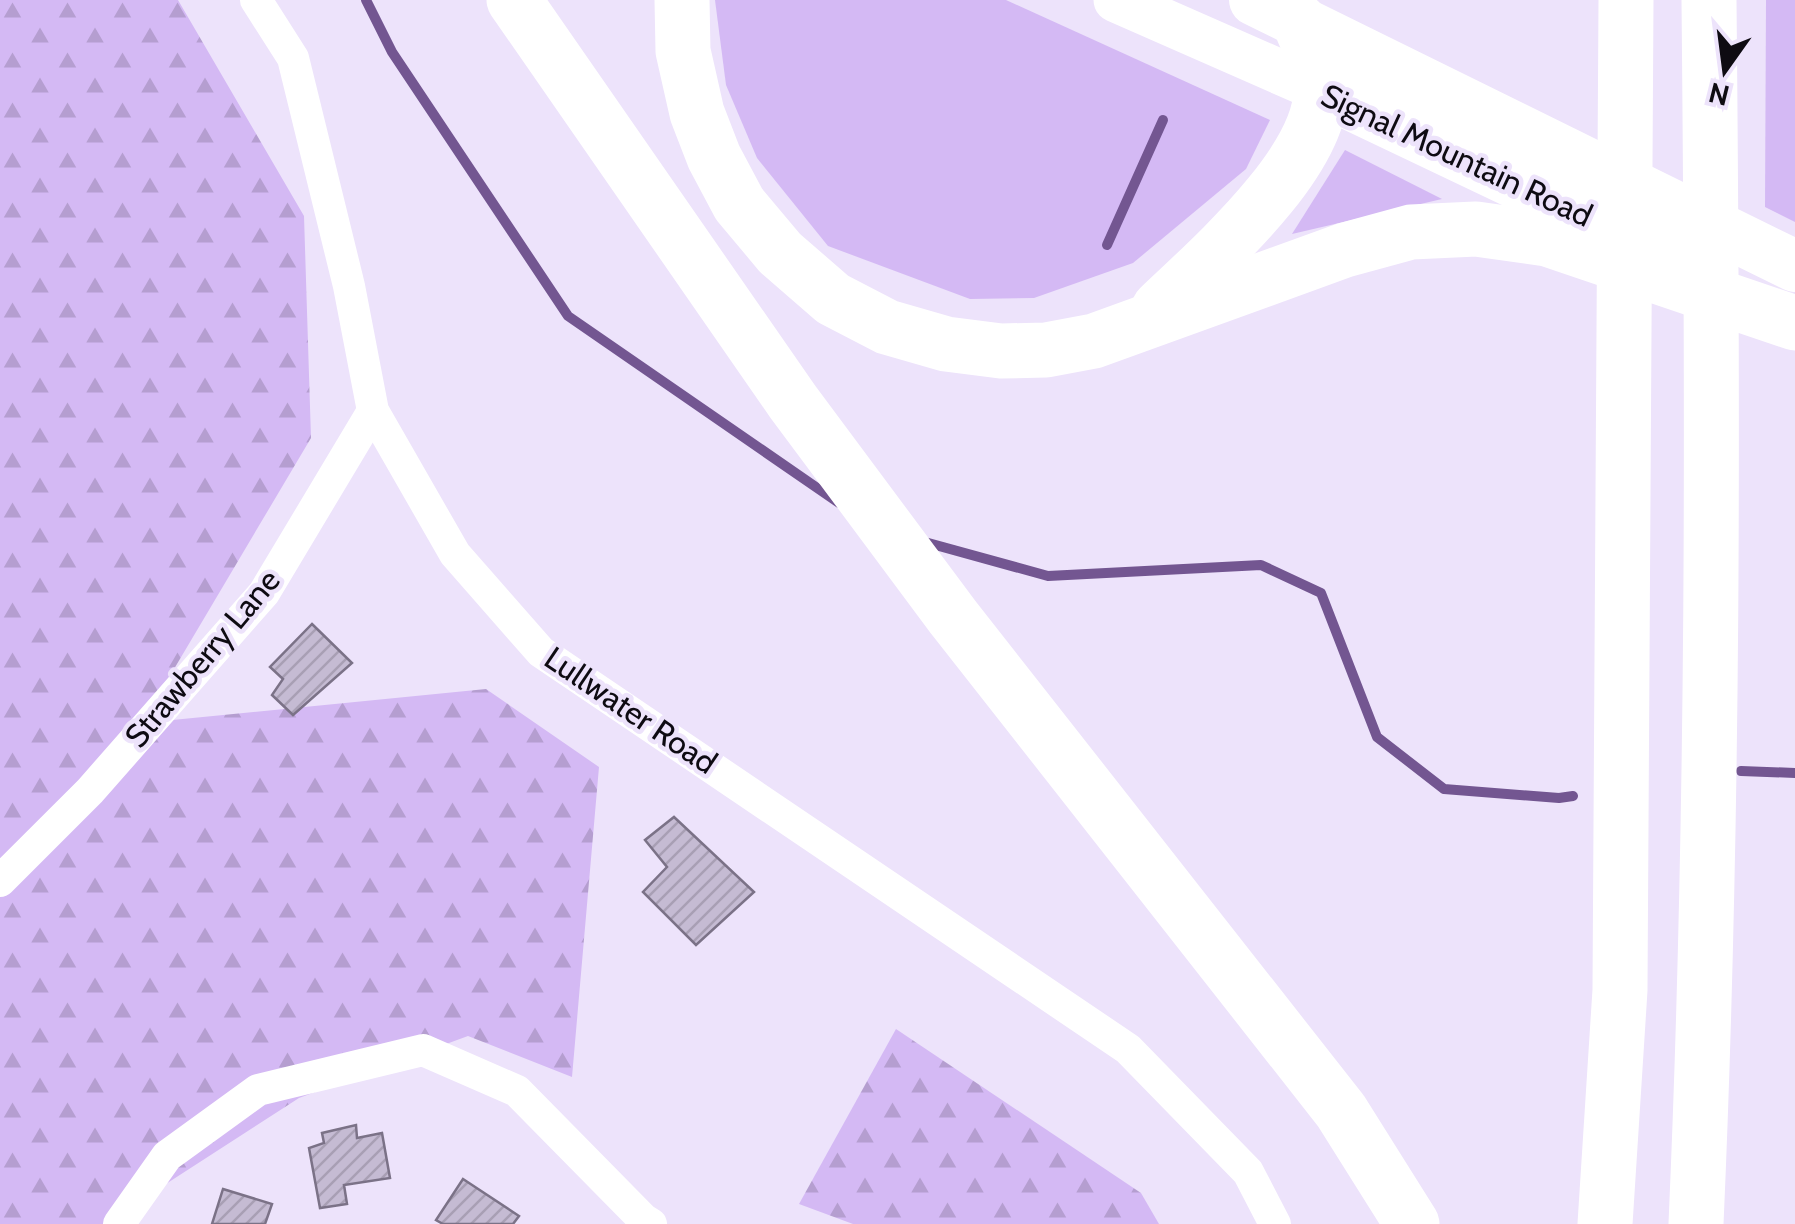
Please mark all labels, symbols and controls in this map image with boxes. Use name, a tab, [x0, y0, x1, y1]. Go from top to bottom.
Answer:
north arrow	[1675, 20, 1775, 120]
street label: Signal Mountain Road	[1315, 75, 1599, 235]
text: N	[1705, 75, 1733, 113]
street label: Strawberry Lane	[116, 561, 288, 755]
street label: Lullwater Road	[537, 638, 725, 782]

